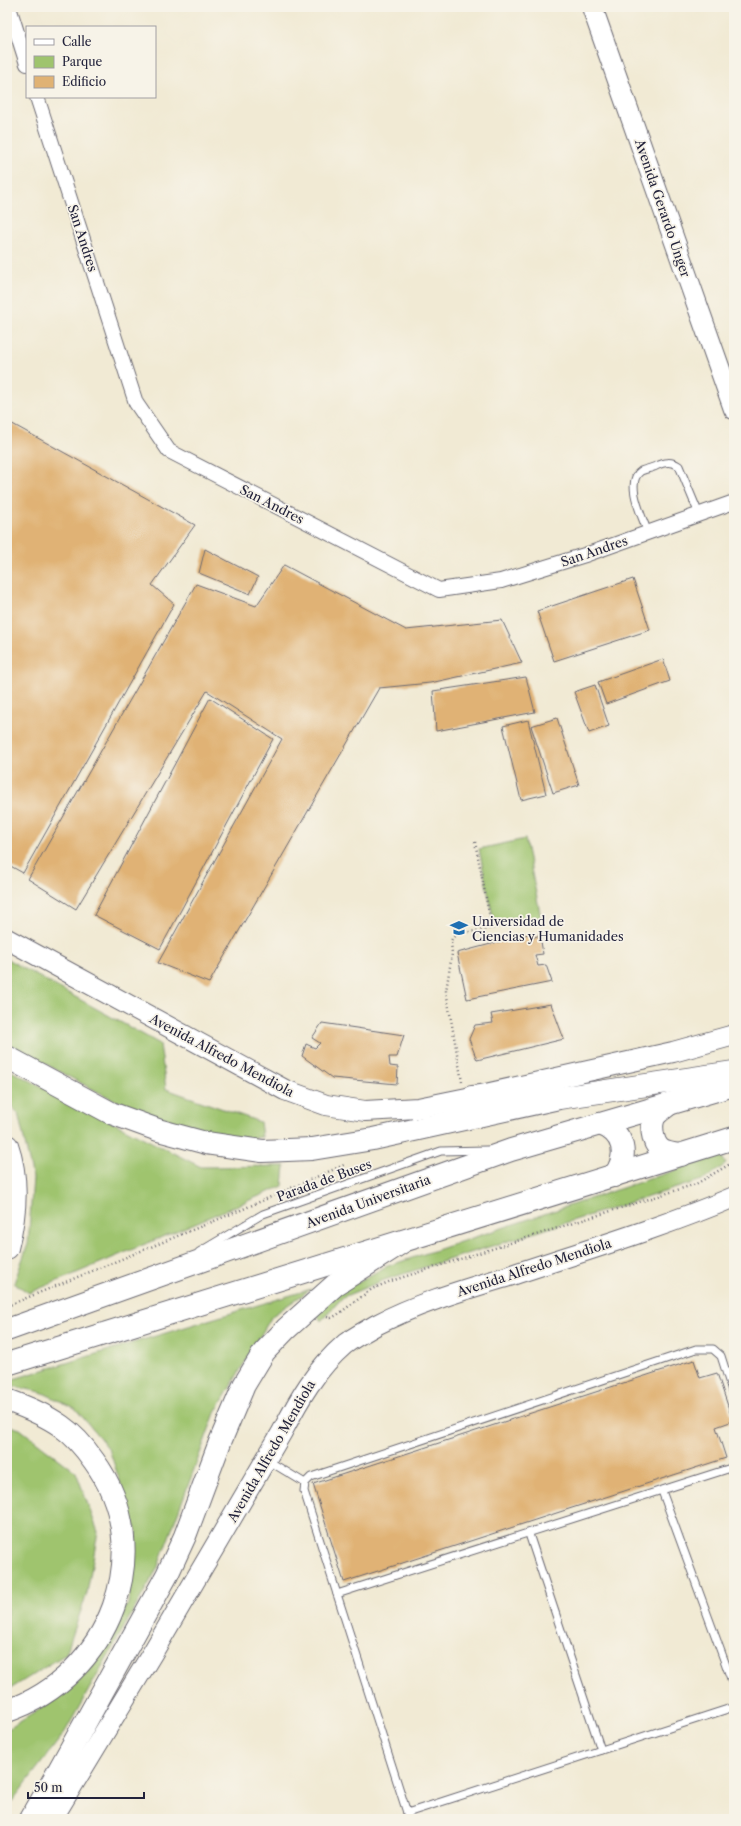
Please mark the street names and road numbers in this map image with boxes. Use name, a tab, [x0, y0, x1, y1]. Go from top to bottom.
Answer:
street label: Avenida Gerardo Unger	[632, 136, 694, 280]
street label: San Andres	[65, 202, 101, 274]
street label: San Andres	[237, 481, 307, 527]
street label: San Andres	[558, 532, 630, 570]
street label: Avenida Alfredo Mendiola	[146, 1010, 297, 1100]
street label: Parada de Buses	[274, 1155, 374, 1205]
street label: Avenida Universitaria	[303, 1171, 433, 1231]
street label: Avenida Alfredo Mendiola	[454, 1234, 613, 1300]
street label: Avenida Alfredo Mendiola	[223, 1377, 318, 1526]

